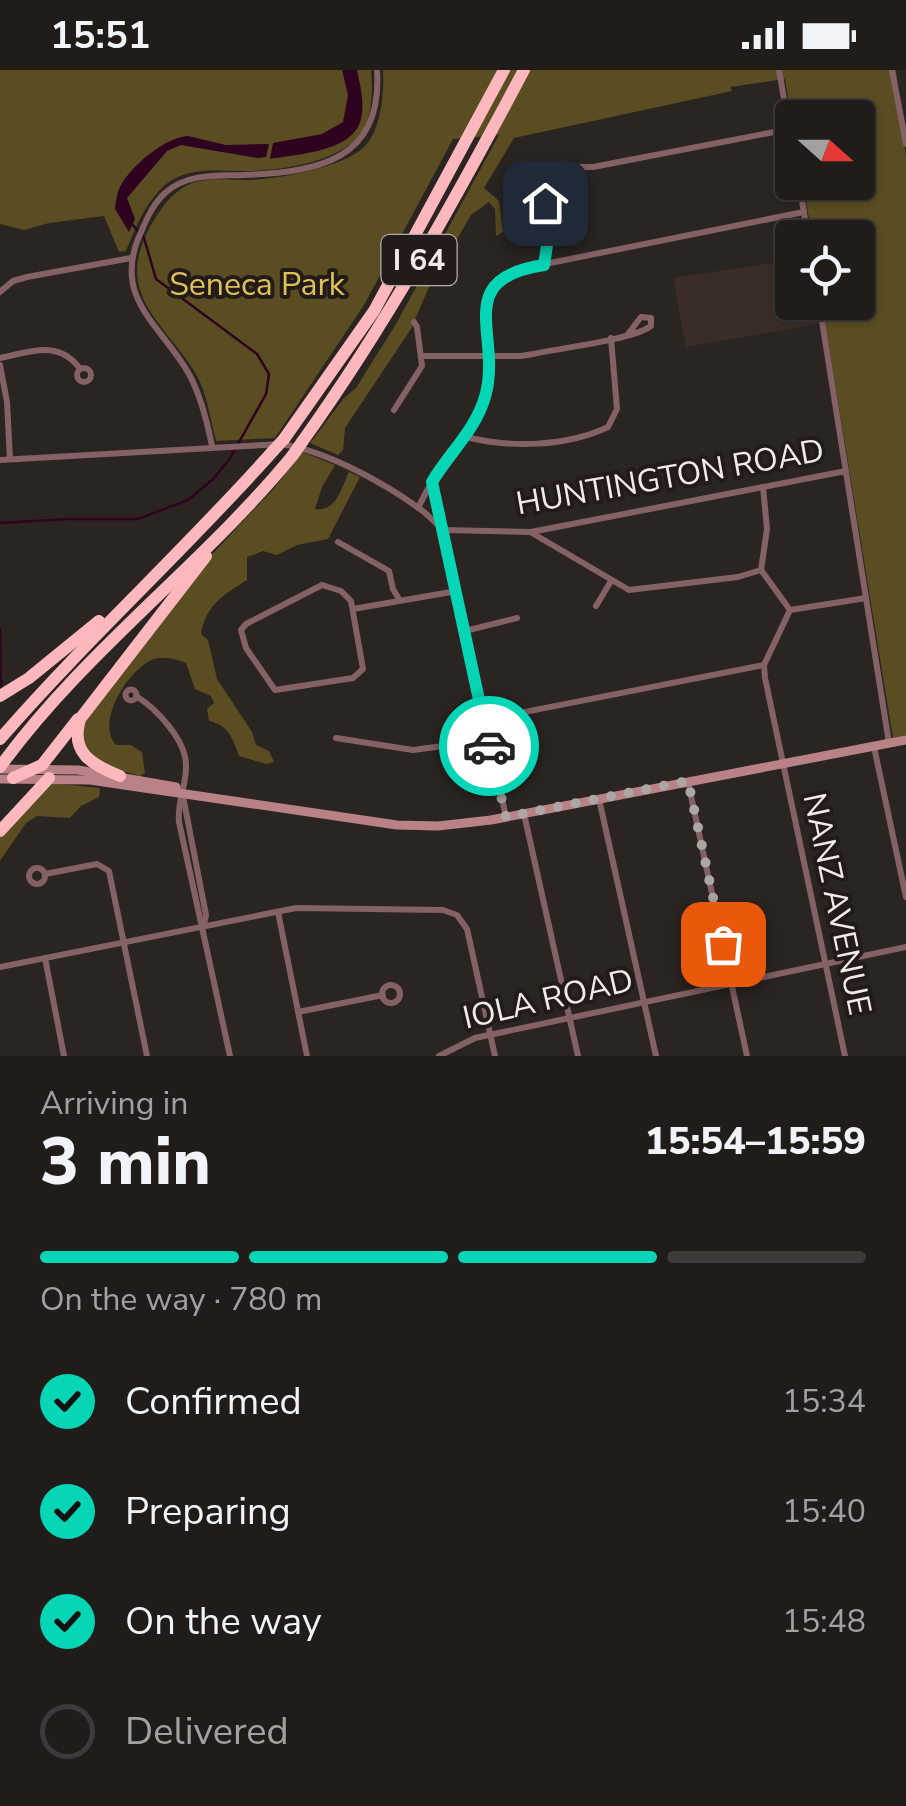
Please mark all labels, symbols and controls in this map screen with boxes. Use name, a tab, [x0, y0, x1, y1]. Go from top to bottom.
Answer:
text: 15:51	[50, 10, 151, 61]
north arrow	[775, 100, 875, 200]
map controls	[775, 100, 875, 320]
pin	[503, 161, 588, 246]
icon: home	[518, 176, 573, 231]
button: locate	[775, 220, 875, 320]
road number: I 64	[382, 235, 456, 285]
park label: Seneca Park	[169, 263, 346, 306]
street label: HUNTINGTON ROAD	[513, 429, 827, 525]
courier	[439, 696, 539, 796]
icon: car	[462, 719, 517, 774]
street label: NANZ AVENUE	[793, 789, 881, 1019]
pin	[681, 902, 766, 987]
icon: bag	[696, 917, 751, 972]
street label: IOLA ROAD	[459, 959, 637, 1039]
text: Arriving in	[40, 1082, 188, 1125]
text: 15:54–15:59	[645, 1116, 866, 1167]
text: 3 min	[40, 1118, 211, 1207]
text: On the way · 780 m	[40, 1278, 322, 1321]
icon: check	[40, 1374, 95, 1429]
text: Confirmed	[125, 1376, 302, 1427]
text: 15:34	[782, 1380, 866, 1423]
icon: check	[40, 1484, 95, 1539]
text: Preparing	[125, 1486, 291, 1537]
text: 15:40	[782, 1490, 866, 1533]
icon: check	[40, 1594, 95, 1649]
text: On the way	[125, 1596, 321, 1647]
text: 15:48	[782, 1600, 866, 1643]
text: Delivered	[125, 1706, 289, 1757]

